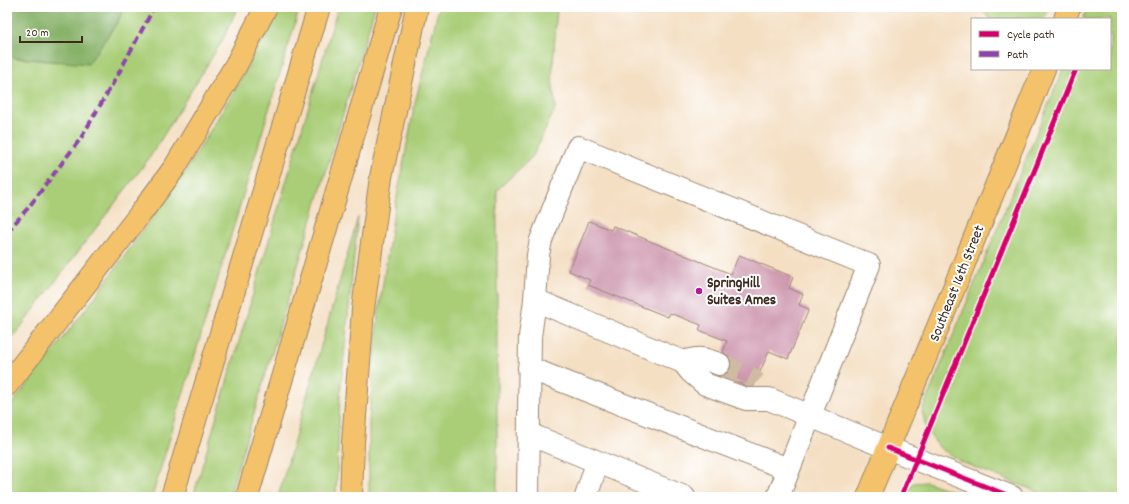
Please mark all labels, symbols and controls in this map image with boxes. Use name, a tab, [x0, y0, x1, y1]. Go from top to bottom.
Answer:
scale bar	[20, 18, 82, 44]
legend	[971, 18, 1111, 70]
text: 20 m	[26, 25, 49, 42]
text: Cycle path	[1007, 27, 1055, 44]
text: Path	[1007, 47, 1028, 64]
street label: Southeast 16th Street	[924, 222, 991, 345]
place label: SpringHill Suites Ames	[707, 273, 776, 312]
marker: SpringHill Suites Ames	[694, 286, 704, 296]

